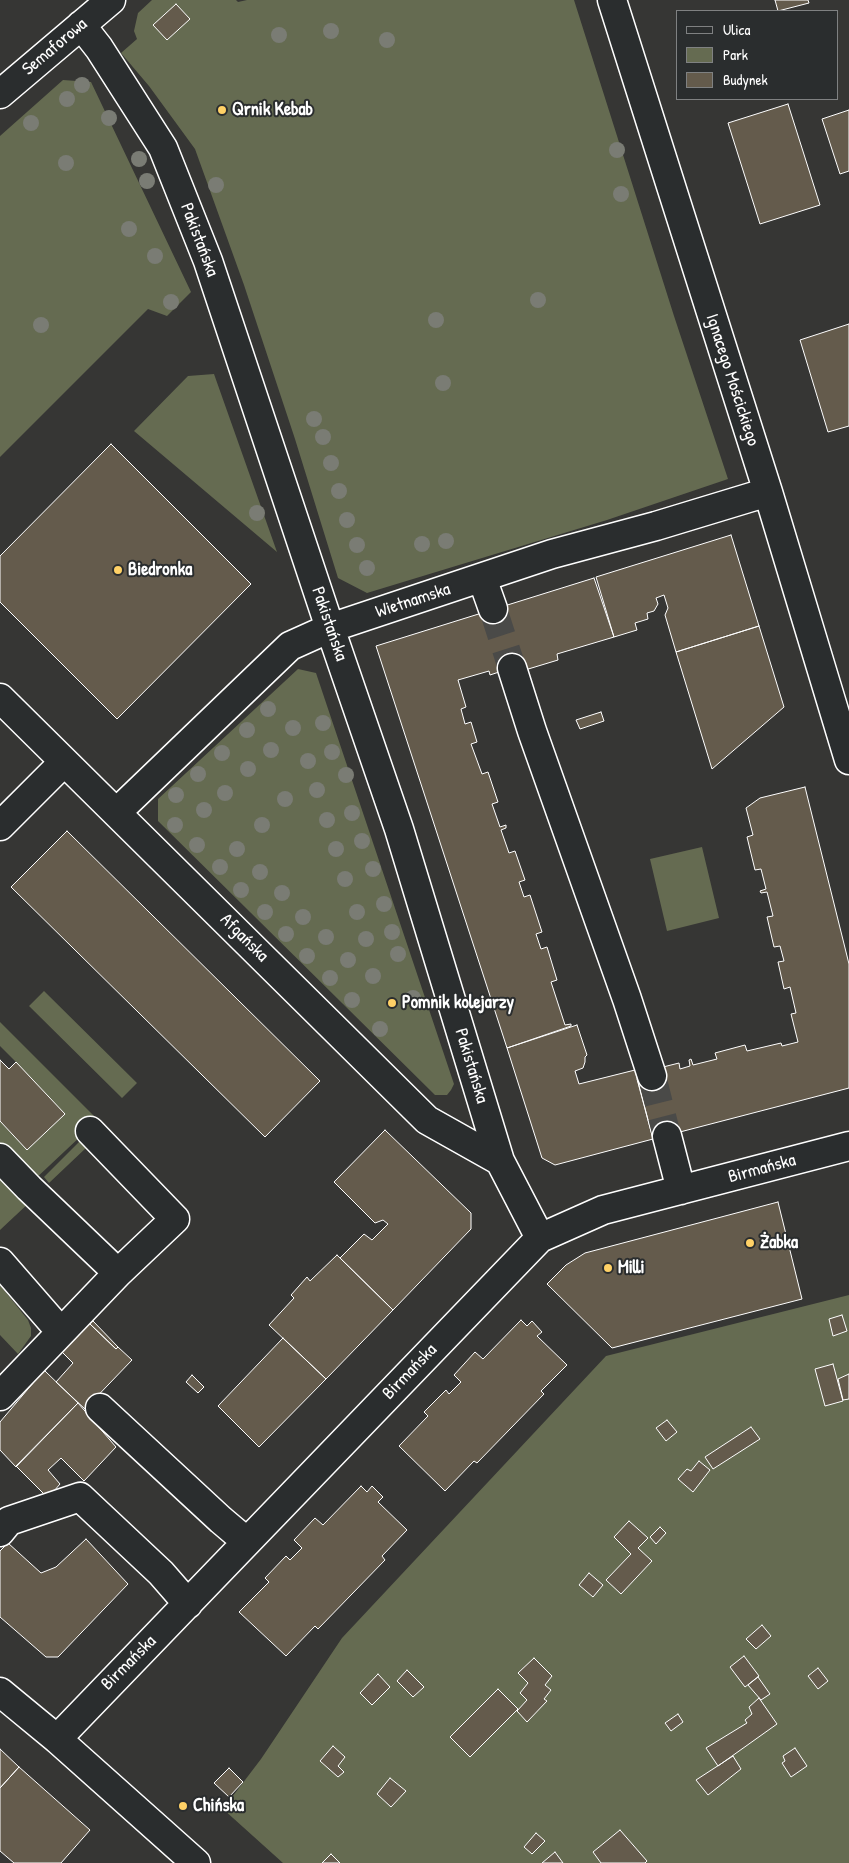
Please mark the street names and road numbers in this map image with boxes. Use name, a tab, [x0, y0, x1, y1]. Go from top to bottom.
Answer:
street label: Semaforowa	[18, 14, 92, 80]
street label: Pakistańska	[175, 200, 223, 280]
street label: Ignacego Mościckiego	[700, 311, 764, 449]
street label: Wietnamska	[373, 579, 453, 623]
street label: Pakistańska	[306, 584, 352, 664]
street label: Afgańska	[215, 909, 273, 967]
street label: Pakistańska	[449, 1026, 493, 1106]
street label: Birmańska	[726, 1150, 798, 1188]
street label: Birmańska	[378, 1340, 442, 1404]
street label: Birmańska	[97, 1631, 161, 1695]

